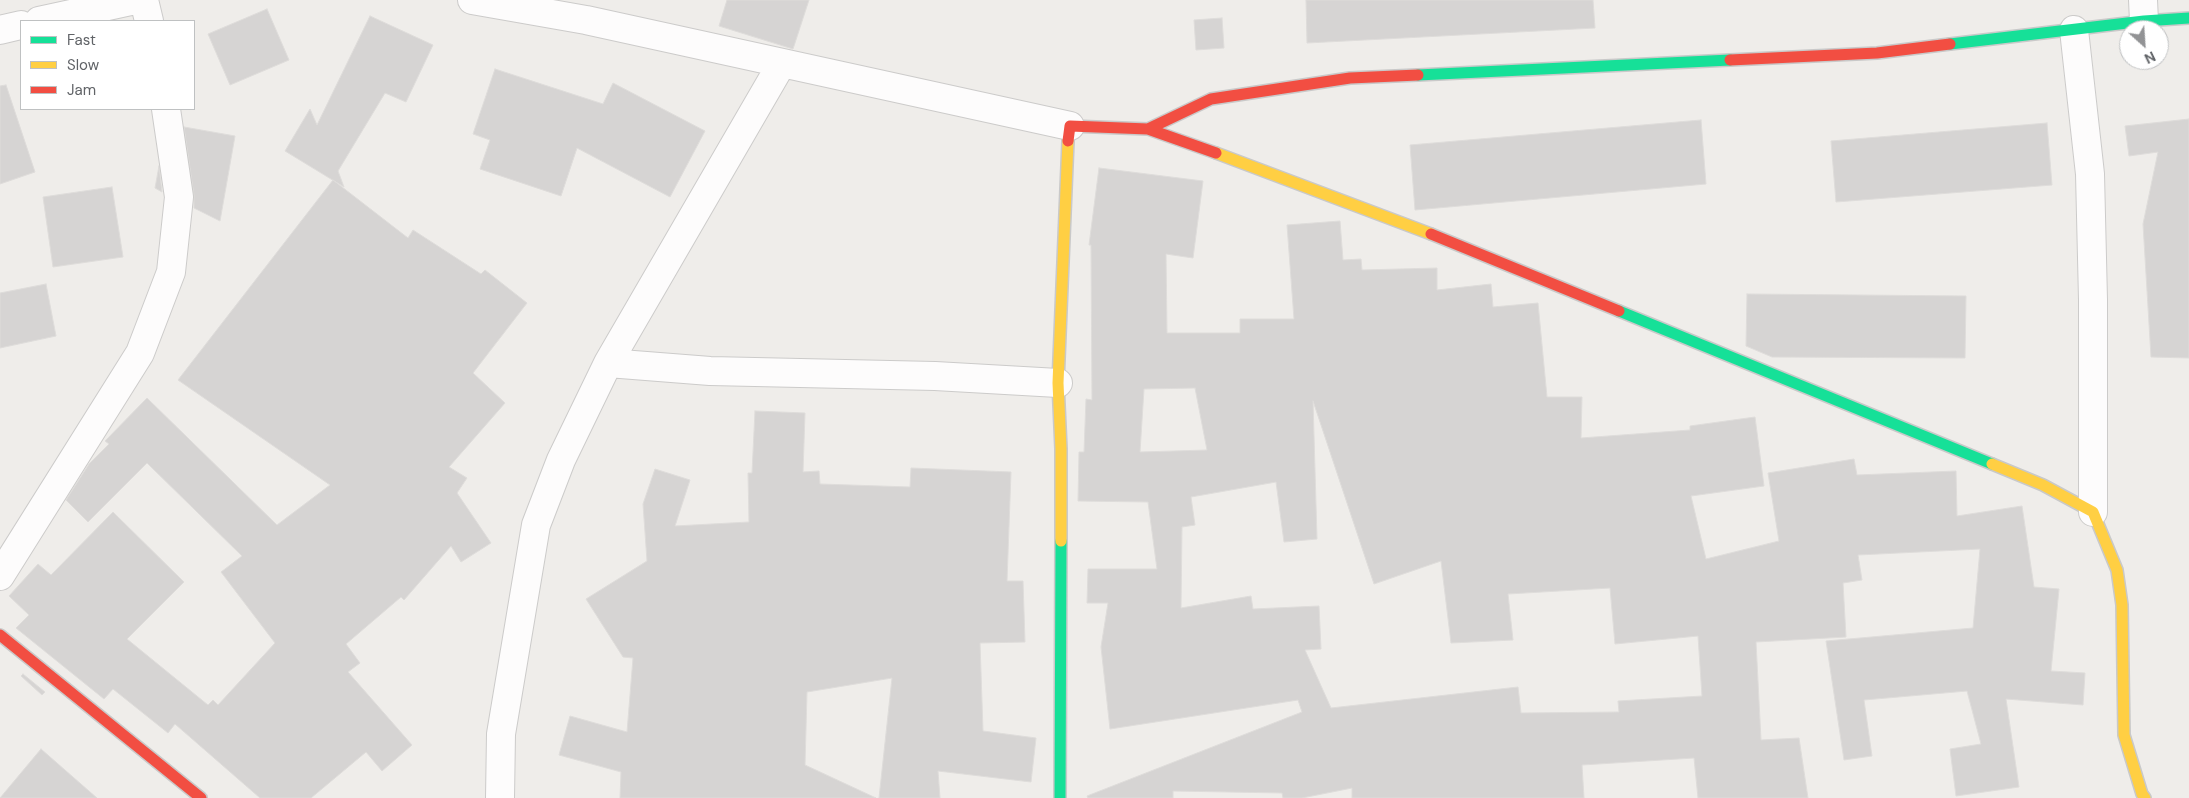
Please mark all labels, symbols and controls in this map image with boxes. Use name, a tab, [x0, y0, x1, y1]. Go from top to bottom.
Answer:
legend	[20, 20, 195, 110]
north arrow	[2119, 20, 2169, 70]
text: Fast	[67, 30, 96, 50]
text: N	[2142, 47, 2159, 68]
text: Slow	[67, 55, 99, 75]
text: Jam	[67, 80, 96, 100]

